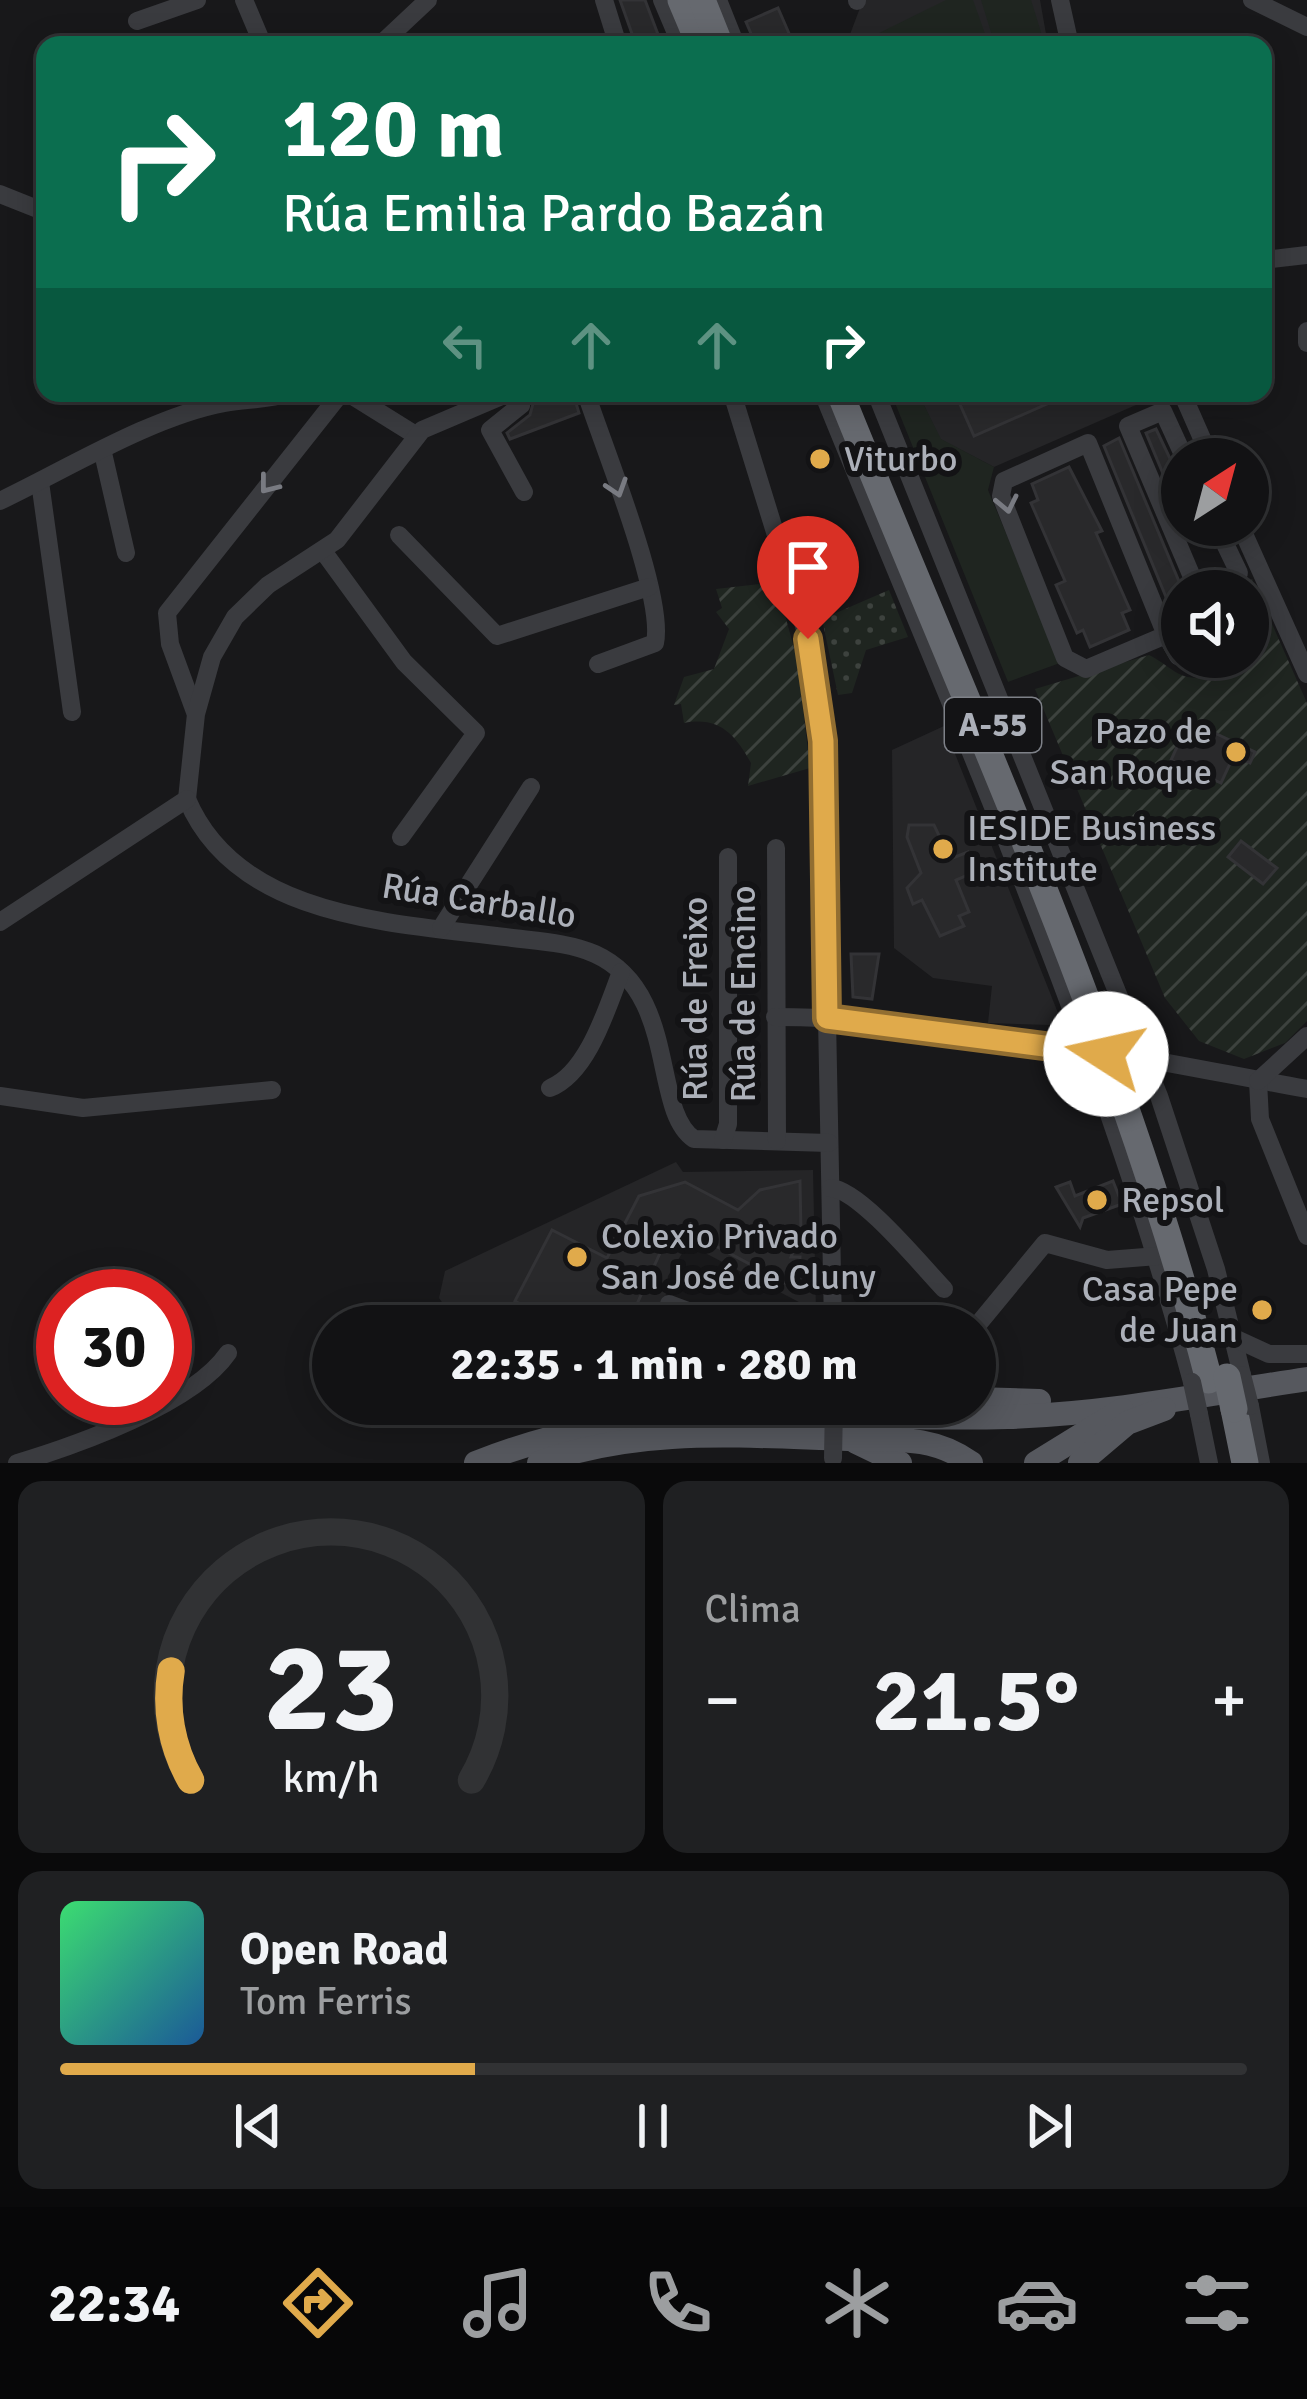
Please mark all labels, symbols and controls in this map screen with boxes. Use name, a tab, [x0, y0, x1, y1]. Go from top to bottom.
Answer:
text: 120 m	[282, 77, 504, 181]
icon: right	[84, 84, 240, 240]
text: Rúa Emilia Pardo Bazán	[282, 180, 826, 247]
icon: left	[432, 312, 498, 378]
icon: ahead	[558, 312, 624, 378]
icon: ahead	[684, 312, 750, 378]
icon: right	[810, 312, 876, 378]
place label: Viturbo	[844, 437, 958, 482]
north arrow	[1161, 438, 1269, 546]
map controls	[1161, 438, 1269, 678]
marker: Viturbo	[807, 446, 833, 472]
one-way arrow	[261, 471, 282, 493]
one-way arrow	[602, 477, 627, 498]
one-way arrow	[994, 494, 1019, 514]
pin	[757, 516, 859, 639]
icon: arrive	[775, 534, 841, 600]
button: sound	[1161, 570, 1269, 678]
road number: A-55	[945, 698, 1041, 752]
place label: Pazo de San Roque	[1050, 709, 1212, 795]
marker: Pazo de San Roque	[1223, 739, 1249, 765]
place label: IESIDE Business Institute	[967, 806, 1216, 892]
marker: IESIDE Business Institute	[930, 836, 956, 862]
street label: Rúa Carballo	[379, 863, 579, 939]
street label: Rúa de Encino	[721, 885, 766, 1103]
street label: Rúa de Freixo	[673, 897, 718, 1101]
position arrow	[1043, 991, 1169, 1117]
place label: Repsol	[1121, 1178, 1224, 1223]
marker: Repsol	[1084, 1187, 1110, 1213]
place label: Colexio Privado San José de Cluny	[601, 1214, 876, 1300]
marker: Colexio Privado San José de Cluny	[564, 1244, 590, 1270]
place label: Casa Pepe de Juan	[1082, 1267, 1238, 1353]
speed limit sign: 30	[36, 1269, 192, 1425]
marker: Casa Pepe de Juan	[1249, 1297, 1275, 1323]
text: 22:35 · 1 min · 280 m	[450, 1337, 858, 1392]
text: Clima	[705, 1585, 801, 1633]
text: 23	[264, 1612, 399, 1765]
text: 21.5°	[872, 1645, 1080, 1756]
text: −	[705, 1660, 740, 1741]
text: +	[1211, 1660, 1247, 1741]
text: km/h	[283, 1752, 380, 1805]
text: Open Road	[240, 1922, 449, 1977]
text: Tom Ferris	[240, 1977, 412, 2025]
icon: previous	[225, 2093, 291, 2159]
icon: pause	[620, 2093, 686, 2159]
icon: next	[1016, 2093, 1082, 2159]
icon: directions	[276, 2261, 360, 2345]
icon: music	[456, 2261, 540, 2345]
icon: phone	[636, 2261, 720, 2345]
icon: climate	[815, 2261, 899, 2345]
icon: car	[995, 2261, 1079, 2345]
icon: filters	[1175, 2261, 1259, 2345]
text: 22:34	[48, 2270, 180, 2337]

